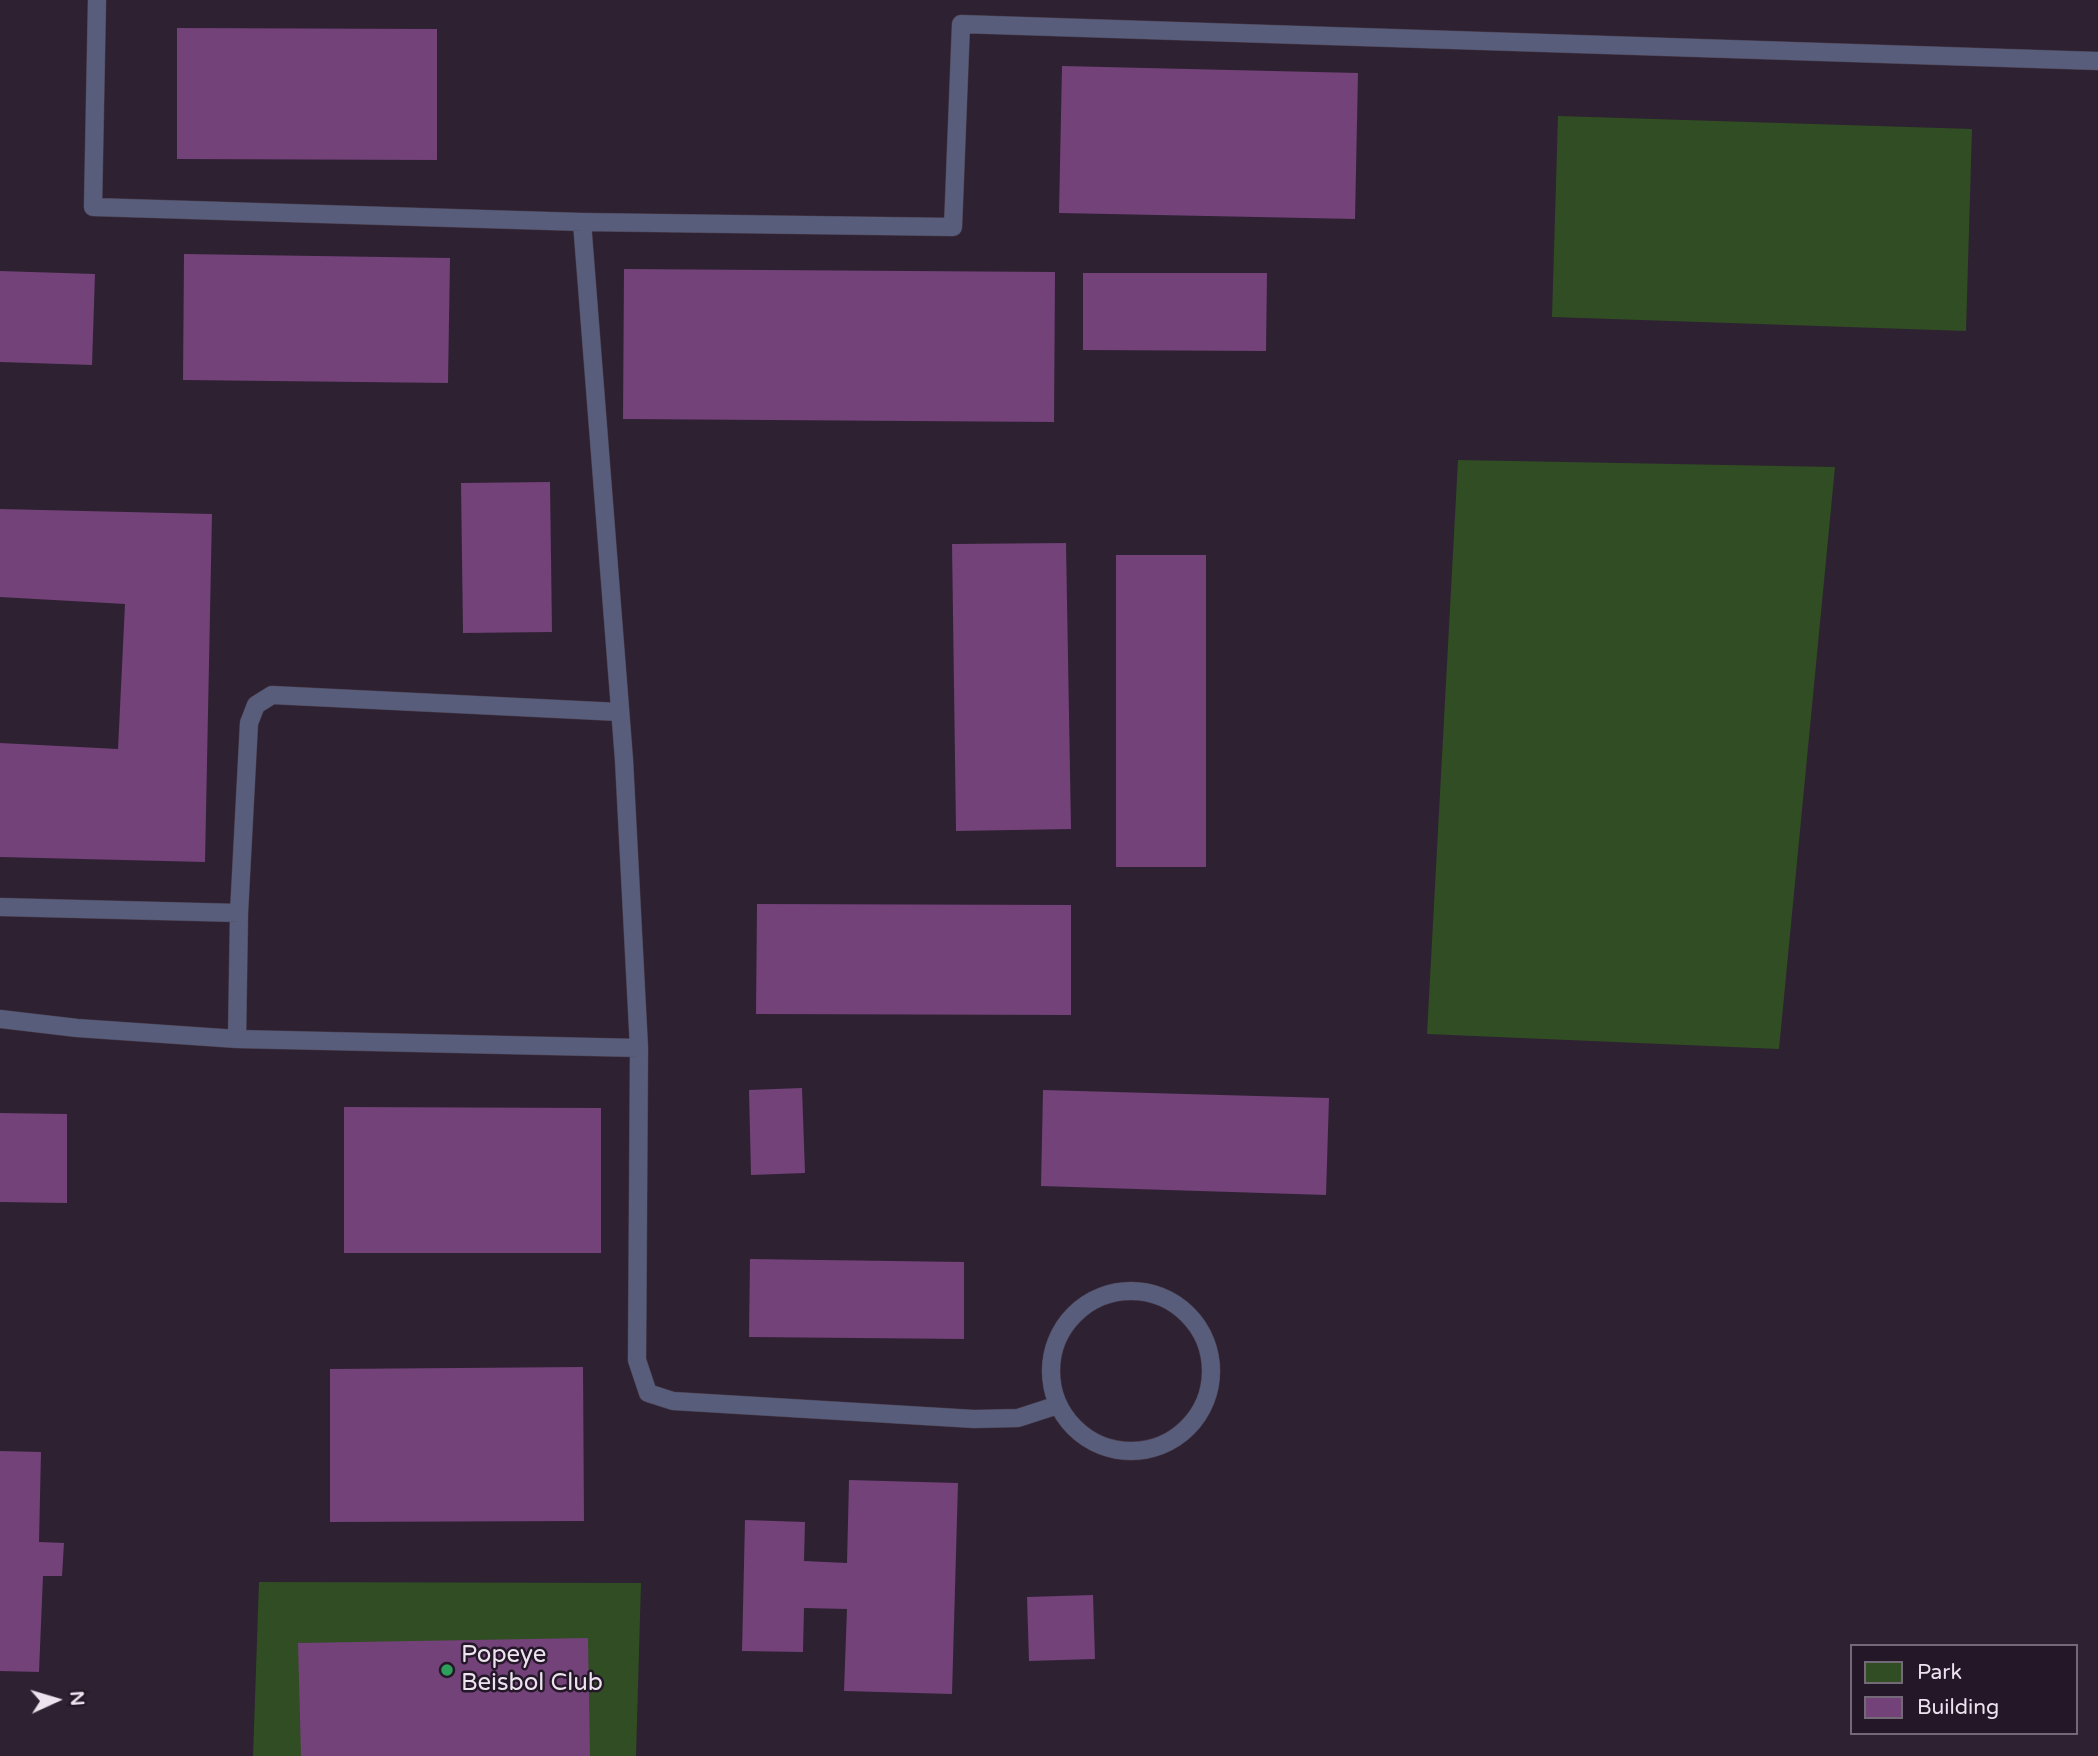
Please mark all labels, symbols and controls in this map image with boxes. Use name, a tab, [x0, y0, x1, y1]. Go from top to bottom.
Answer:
place label: Popeye Beisbol Club	[461, 1642, 603, 1698]
legend	[1850, 1644, 2077, 1735]
text: Park	[1917, 1660, 1962, 1685]
marker: Popeye Beisbol Club	[439, 1662, 455, 1678]
north arrow	[21, 1665, 91, 1735]
text: N	[65, 1690, 88, 1707]
text: Building	[1917, 1695, 1999, 1720]

